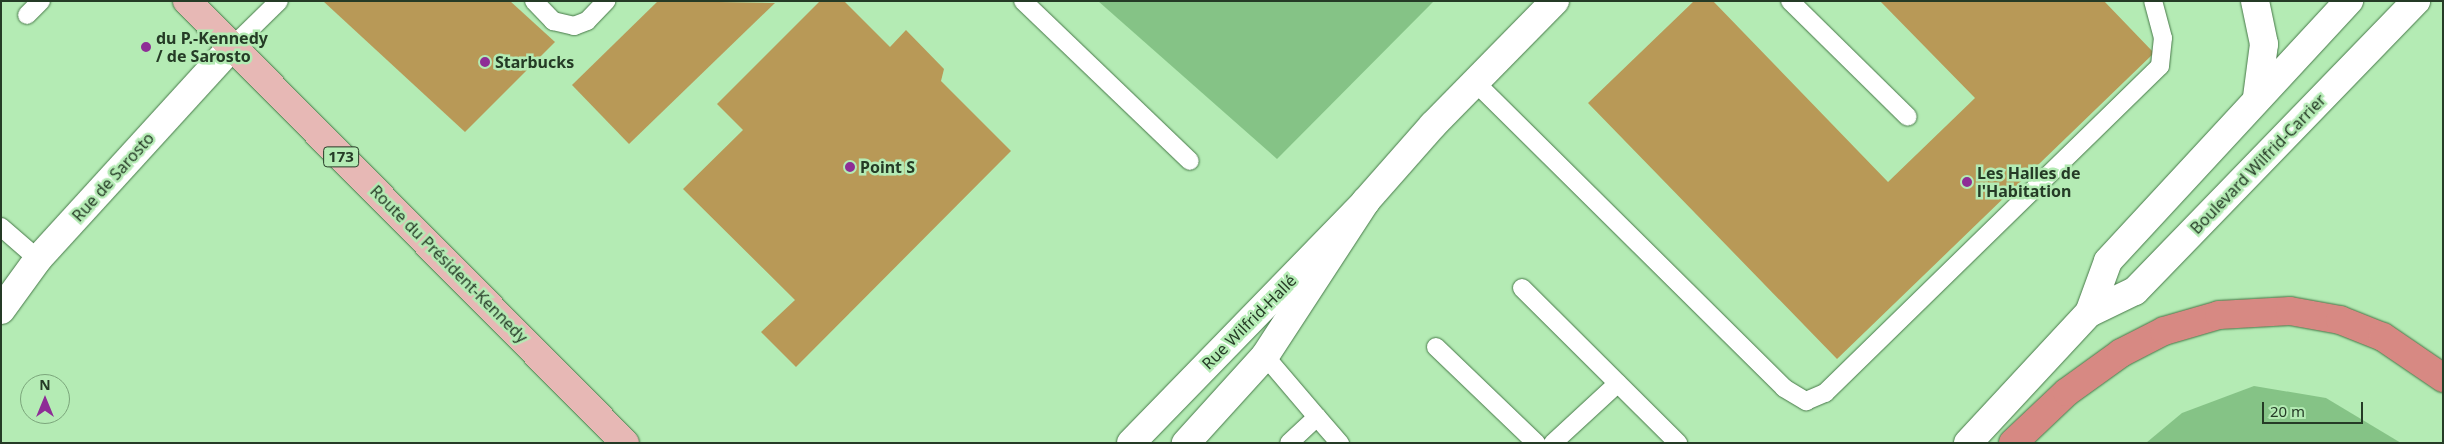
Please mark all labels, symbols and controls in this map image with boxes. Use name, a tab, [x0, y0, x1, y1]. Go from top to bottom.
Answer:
place label: du P.-Kennedy / de Sarosto	[156, 28, 268, 66]
marker: du P.-Kennedy / de Sarosto	[140, 41, 152, 53]
place label: Starbucks	[495, 52, 574, 72]
marker: Starbucks	[479, 56, 491, 68]
street label: Boulevard Wilfrid-Carrier	[2186, 90, 2330, 238]
street label: Rue de Sarosto	[68, 129, 158, 225]
road number: 173	[322, 144, 360, 170]
place label: Point S	[860, 157, 915, 177]
marker: Point S	[844, 161, 856, 173]
place label: Les Halles de l'Habitation	[1977, 163, 2080, 201]
marker: Les Halles de l'Habitation	[1961, 176, 1973, 188]
street label: Route du Président-Kennedy	[366, 181, 532, 347]
street label: Rue Wilfrid-Hallé	[1198, 271, 1300, 373]
north arrow	[20, 374, 70, 424]
text: N	[39, 375, 51, 394]
scale bar	[2264, 392, 2365, 424]
text: 20 m	[2270, 401, 2305, 421]

